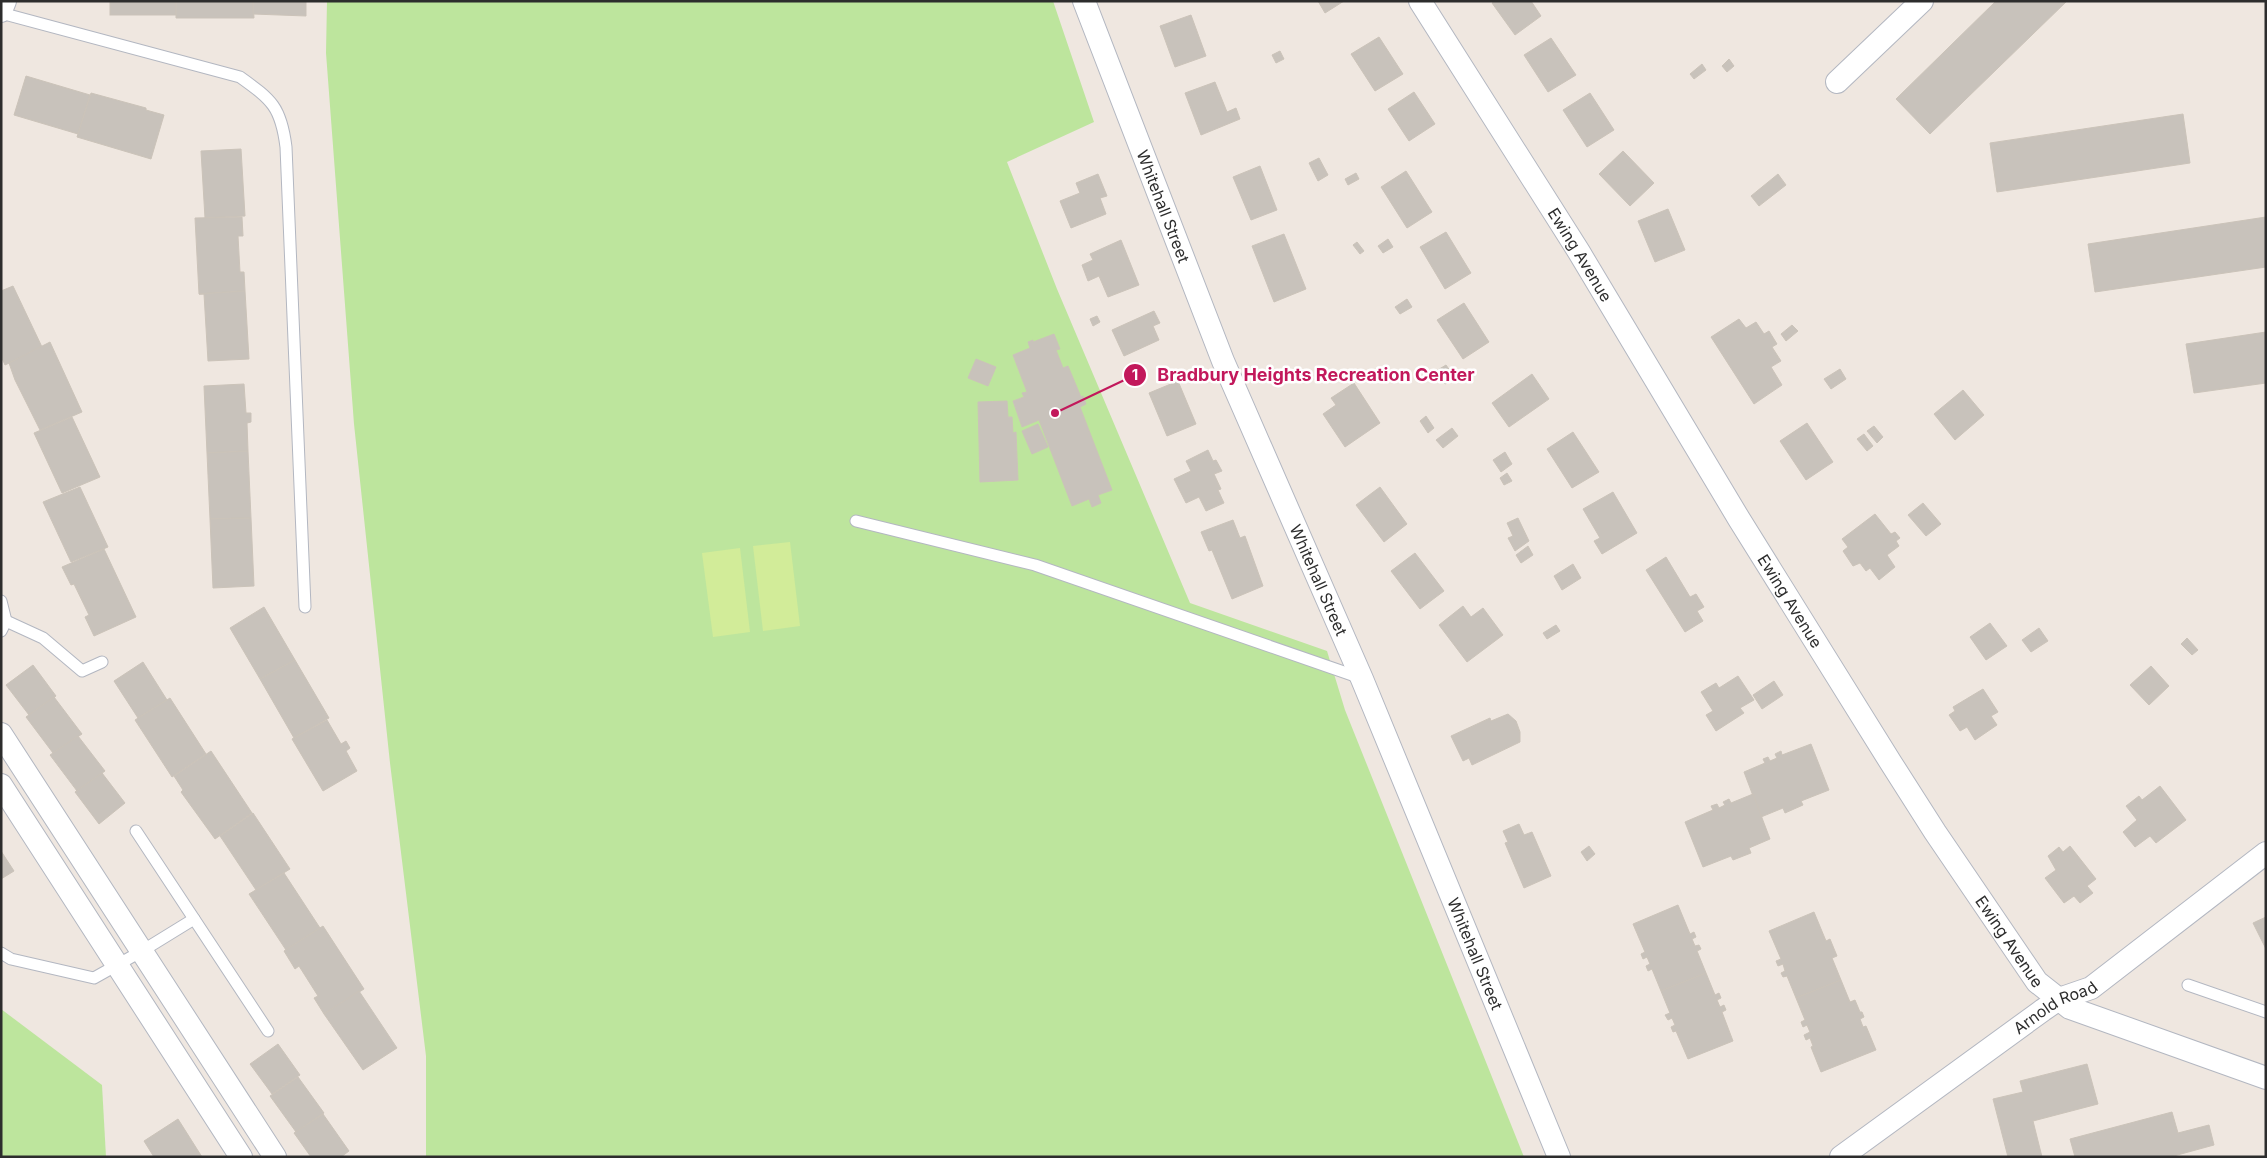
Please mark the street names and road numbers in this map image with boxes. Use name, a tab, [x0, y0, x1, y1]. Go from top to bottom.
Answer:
street label: Whitehall Street	[1132, 147, 1194, 266]
street label: Ewing Avenue	[1544, 204, 1616, 305]
street label: Whitehall Street	[1286, 521, 1352, 639]
street label: Ewing Avenue	[1753, 550, 1827, 652]
street label: Ewing Avenue	[1971, 892, 2048, 991]
street label: Whitehall Street	[1443, 895, 1507, 1013]
street label: Arnold Road	[2009, 977, 2101, 1038]

